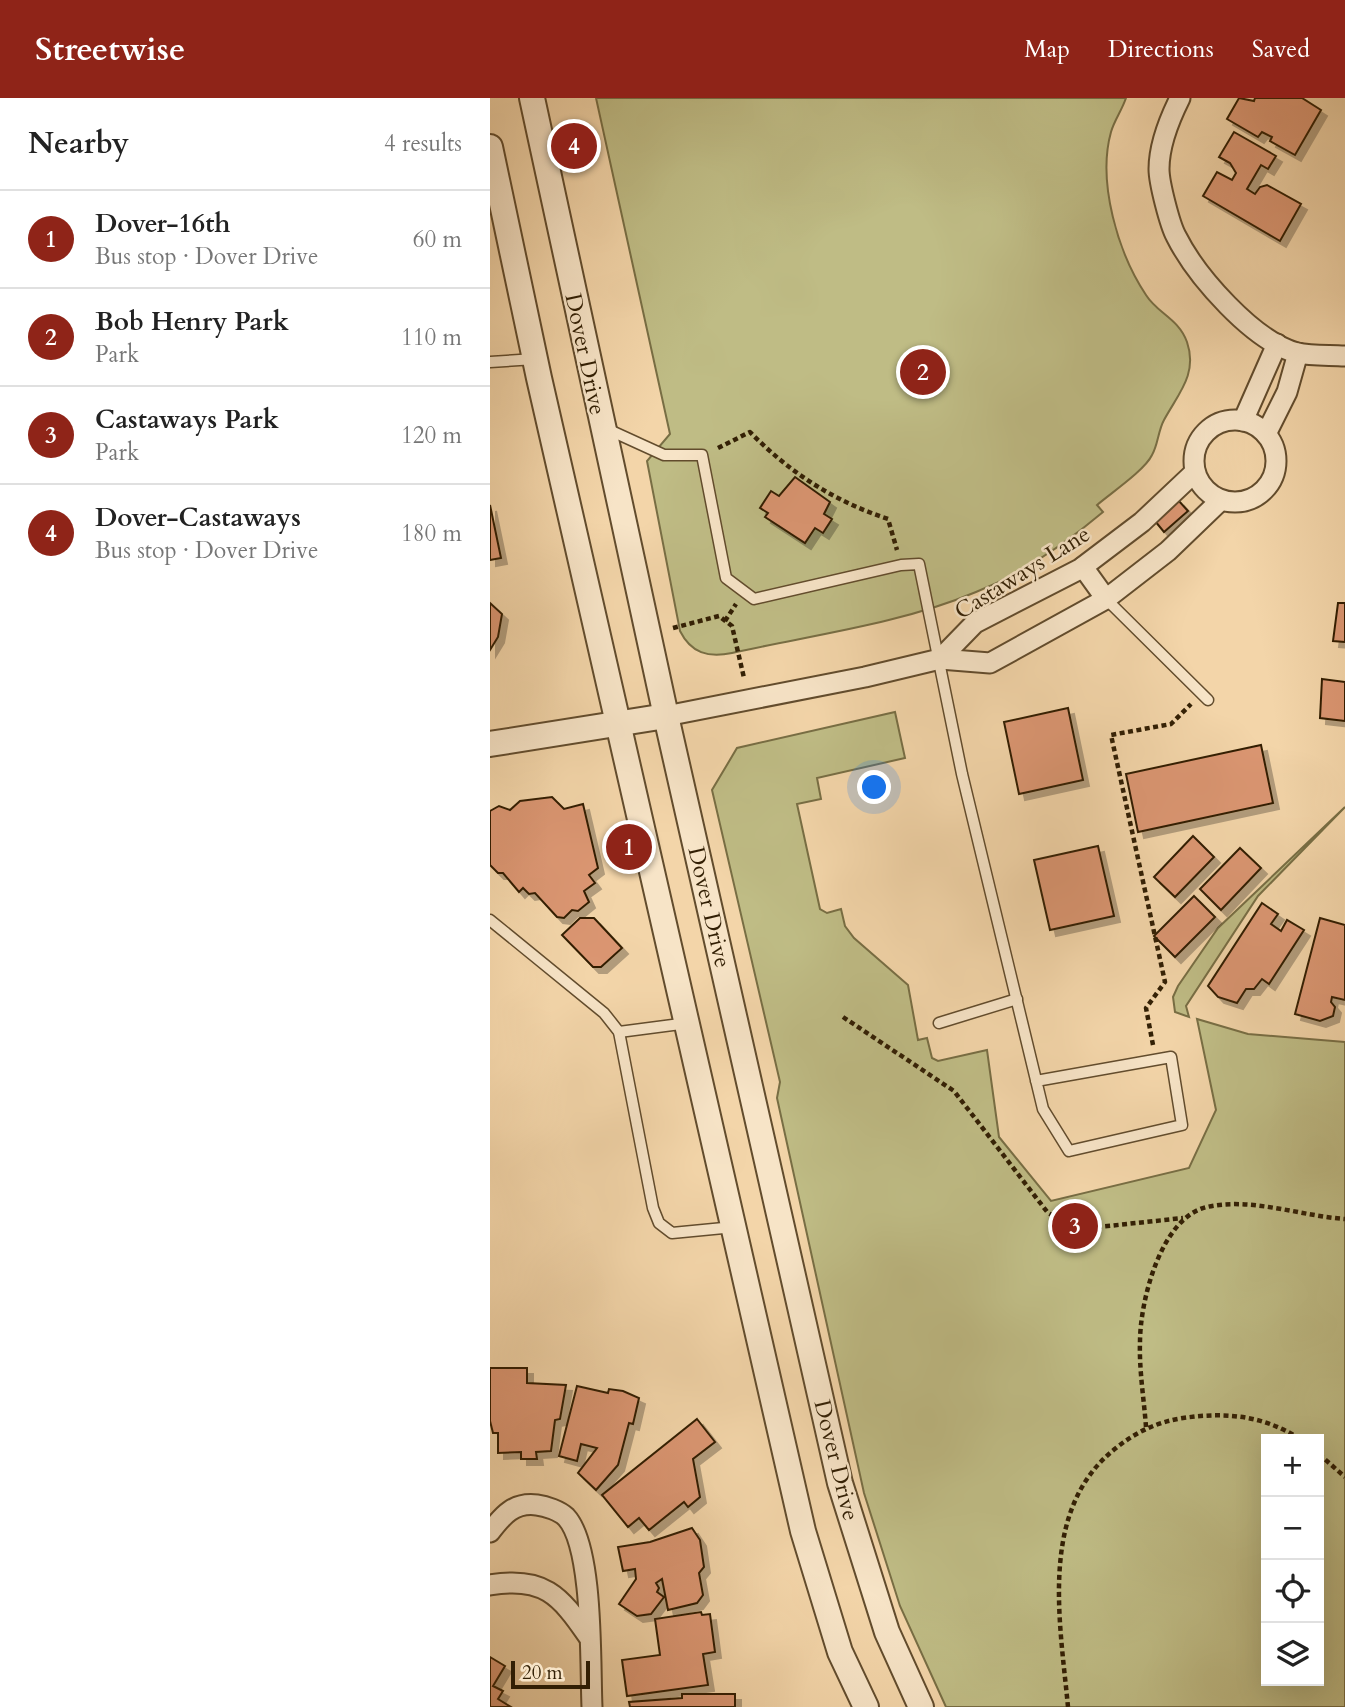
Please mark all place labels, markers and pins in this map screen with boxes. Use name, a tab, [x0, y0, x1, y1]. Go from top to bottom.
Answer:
pin: 4	[551, 120, 597, 172]
pin: 2	[900, 346, 946, 398]
pin: 1	[606, 821, 652, 873]
pin: 3	[1052, 1200, 1098, 1252]

